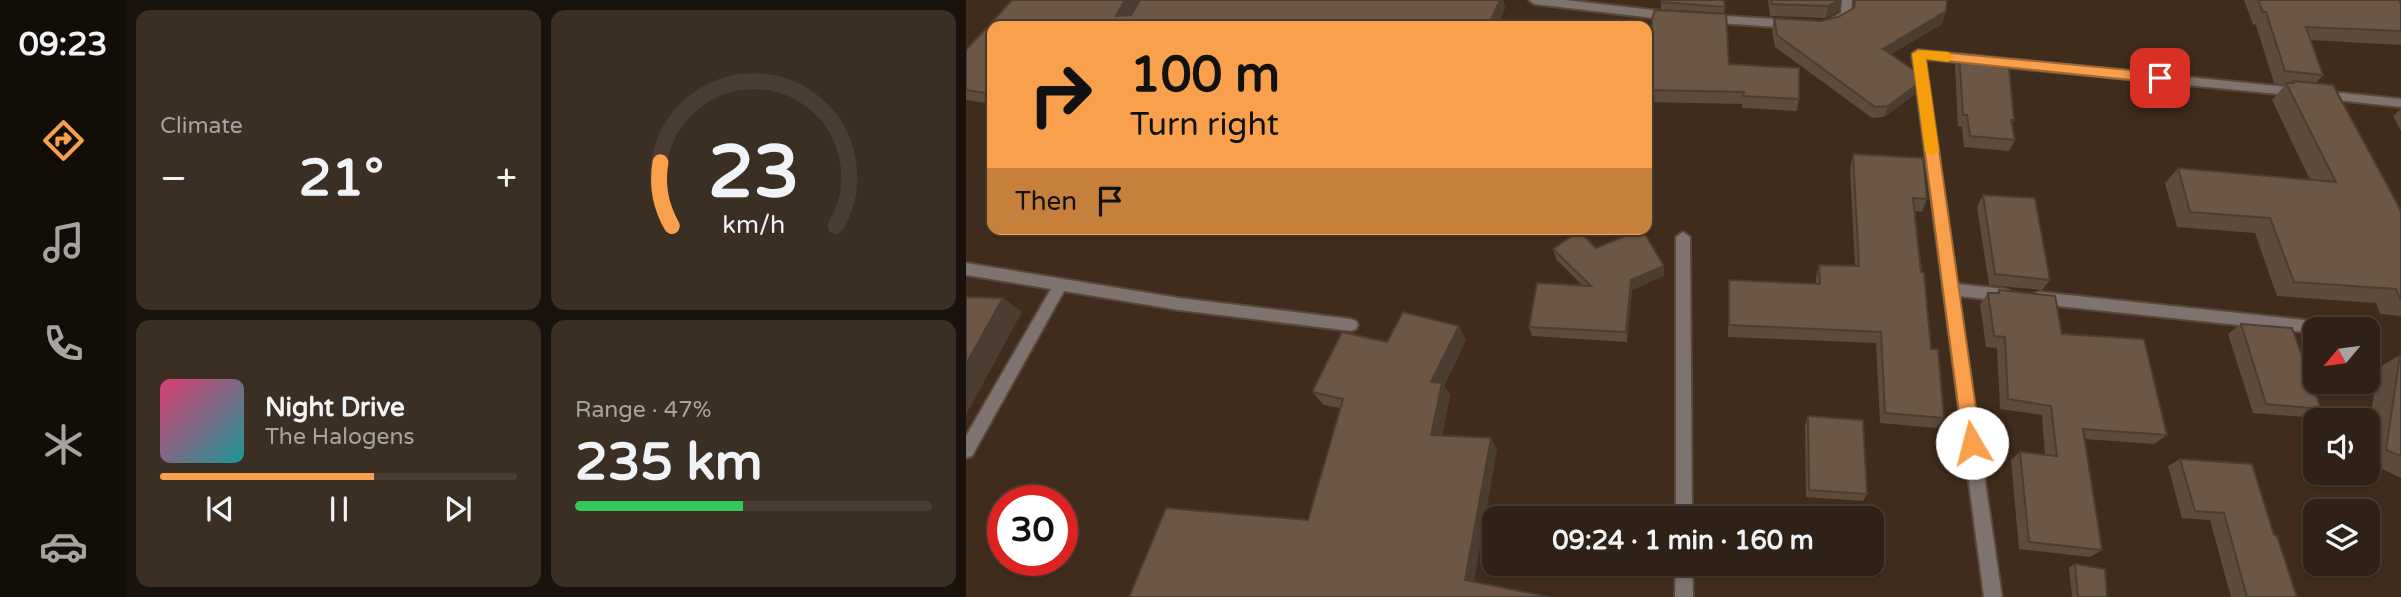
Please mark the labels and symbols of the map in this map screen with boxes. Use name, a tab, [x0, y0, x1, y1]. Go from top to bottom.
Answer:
pin	[2130, 48, 2190, 108]
north arrow	[2303, 317, 2380, 394]
position arrow	[1935, 406, 2009, 480]
speed limit sign: 30	[987, 485, 1078, 576]

